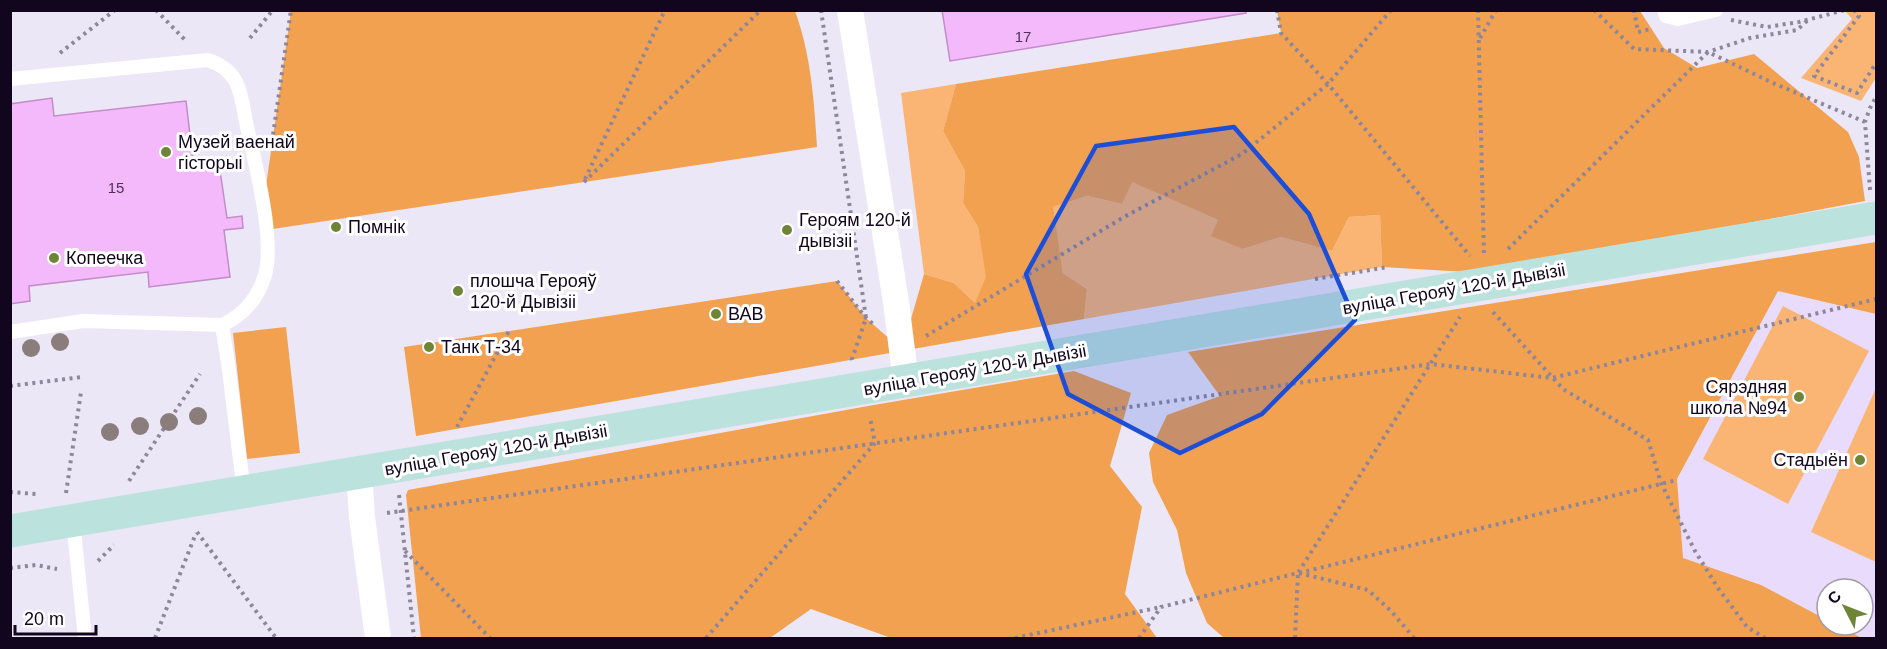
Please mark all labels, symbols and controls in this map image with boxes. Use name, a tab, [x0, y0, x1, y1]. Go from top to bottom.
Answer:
house number: 17	[1015, 28, 1031, 45]
place label: Музей ваенай гісторыі	[178, 132, 295, 173]
marker: Музей ваенай гісторыі	[159, 145, 173, 159]
house number: 15	[108, 179, 124, 196]
place label: Героям 120-й дывізіі	[799, 210, 911, 251]
place label: Помнік	[348, 217, 405, 237]
marker: Помнік	[329, 220, 343, 234]
marker: Героям 120-й дывізіі	[780, 223, 794, 237]
place label: Копеечка	[66, 248, 144, 268]
marker: Копеечка	[47, 251, 61, 265]
street label: вуліца Герояў 120-й Дывізіі	[1341, 260, 1567, 318]
place label: плошча Герояў 120-й Дывізіі	[470, 271, 597, 312]
marker: плошча Герояў 120-й Дывізіі	[451, 284, 465, 298]
place label: ВАВ	[728, 304, 763, 324]
marker: ВАВ	[709, 307, 723, 321]
place label: Танк Т-34	[441, 337, 521, 357]
marker: Танк Т-34	[422, 340, 436, 354]
street label: вуліца Герояў 120-й Дывізіі	[862, 341, 1088, 399]
place label: Сярэдняя школа №94	[1690, 377, 1787, 418]
marker: Сярэдняя школа №94	[1792, 390, 1806, 404]
street label: вуліца Герояў 120-й Дывізіі	[383, 421, 609, 479]
place label: Стадыён	[1774, 450, 1848, 470]
marker: Стадыён	[1853, 453, 1867, 467]
north arrow	[1815, 577, 1875, 637]
text: С	[1824, 587, 1845, 607]
scale bar	[15, 598, 96, 636]
text: 20 m	[24, 609, 64, 629]

